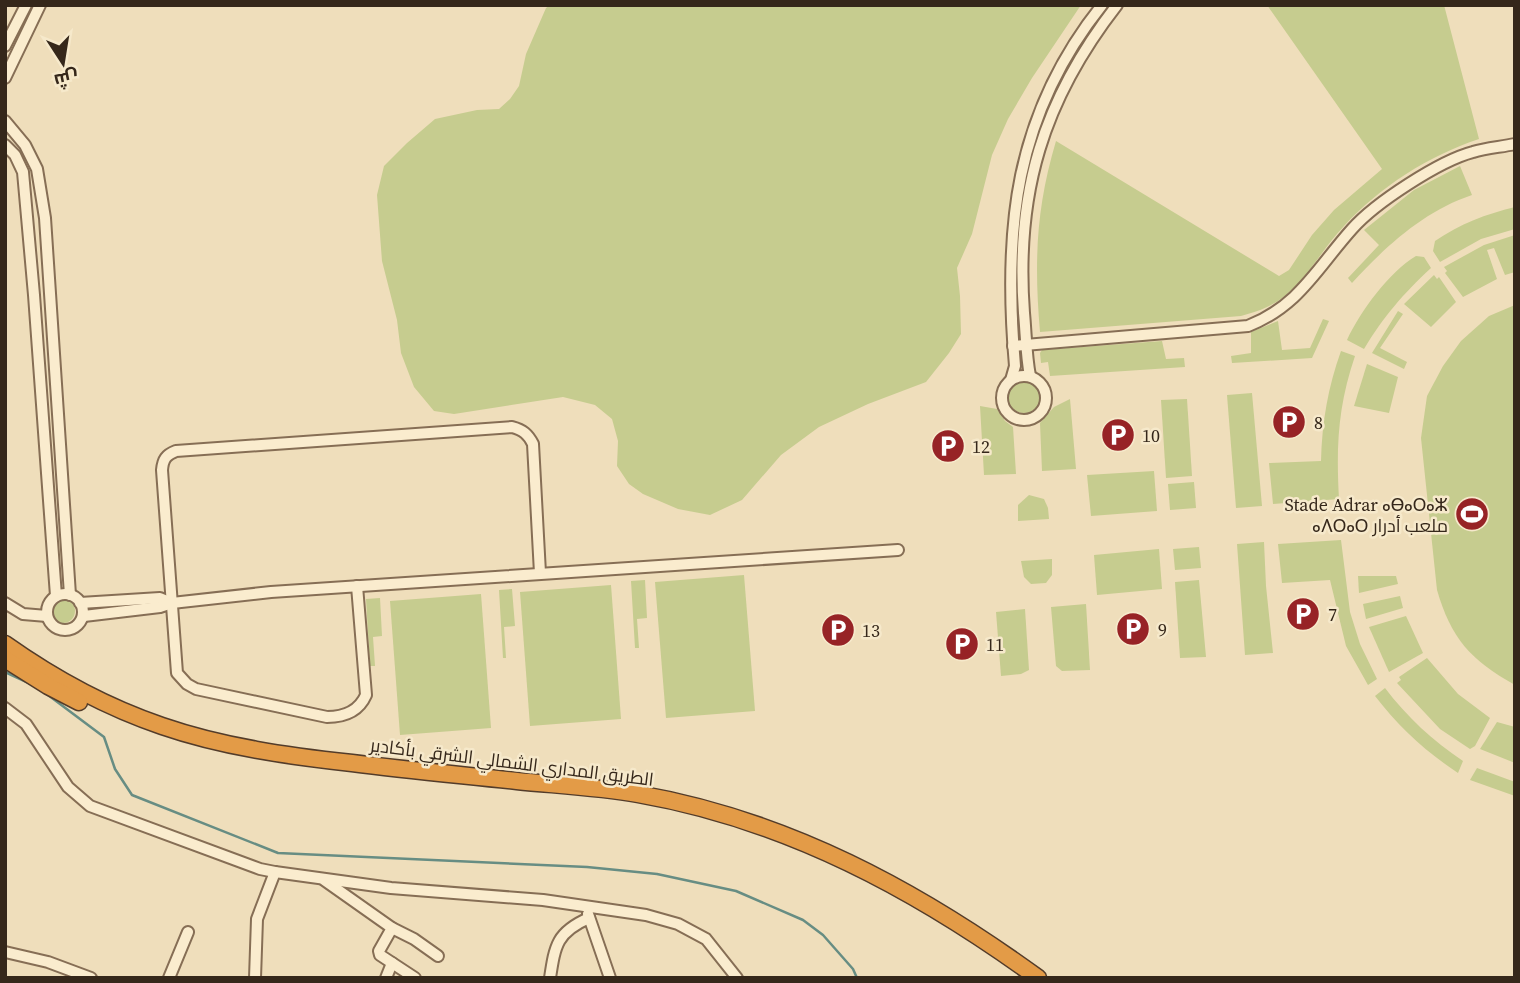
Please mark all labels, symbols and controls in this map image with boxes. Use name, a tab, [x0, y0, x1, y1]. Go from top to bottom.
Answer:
north arrow	[28, 28, 98, 98]
text: ش	[52, 64, 81, 95]
parking icon: 8	[1270, 403, 1308, 441]
place label: 8	[1314, 410, 1323, 435]
parking icon: 10	[1099, 416, 1137, 454]
place label: 10	[1142, 423, 1160, 448]
parking icon: 12	[929, 427, 967, 465]
place label: 12	[972, 434, 990, 459]
place label: Stade Adrar ⴰⴱⴰⵔⴰⵣ ⴰⴷⵔⴰⵔ ملعب أدرار	[1284, 492, 1448, 538]
sports icon: Stade Adrar ⴰⴱⴰⵔⴰⵣ ⴰⴷⵔⴰⵔ ملعب أدرار	[1453, 495, 1491, 533]
parking icon: 7	[1284, 595, 1322, 633]
place label: 7	[1328, 602, 1337, 627]
parking icon: 9	[1114, 610, 1152, 648]
parking icon: 13	[819, 611, 857, 649]
place label: 9	[1158, 617, 1167, 642]
place label: 13	[862, 618, 880, 643]
parking icon: 11	[943, 625, 981, 663]
place label: 11	[986, 632, 1004, 657]
street label: الطريق المداري الشمالي الشرقي بأكادير	[368, 732, 655, 794]

